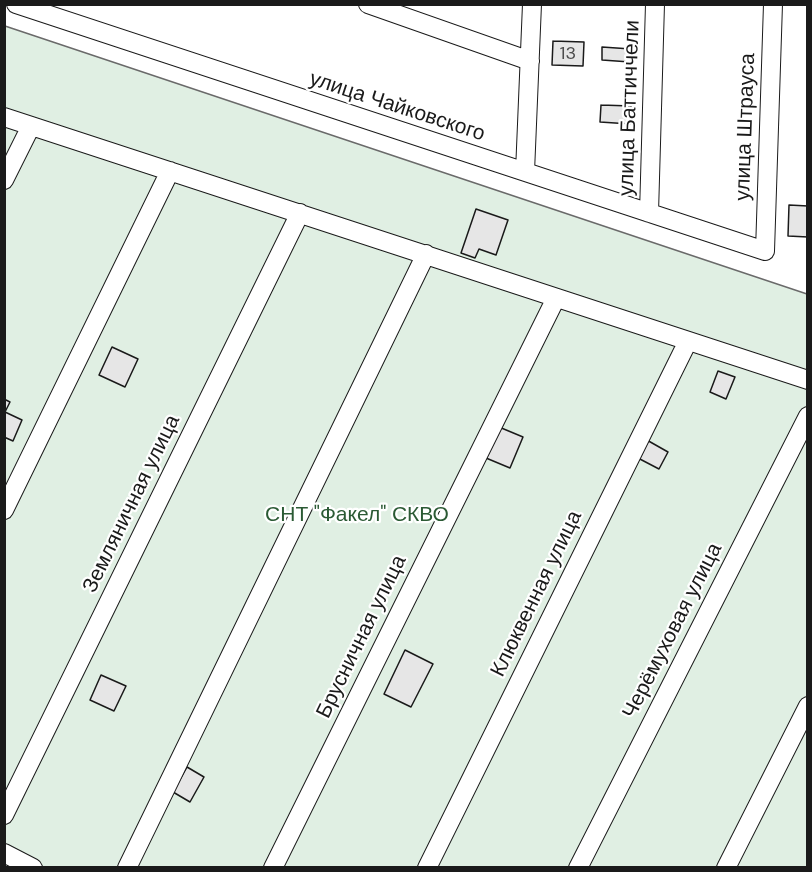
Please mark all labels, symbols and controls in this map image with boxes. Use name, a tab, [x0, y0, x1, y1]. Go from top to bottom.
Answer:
street label: улица Баттиччели	[614, 20, 646, 196]
house number: 13	[560, 43, 576, 65]
street label: улица Штрауса	[731, 53, 761, 201]
street label: улица Чайковского	[306, 67, 488, 147]
street label: Земляничная улица	[78, 411, 186, 597]
park label: СНТ "Факел" СКВО	[265, 502, 449, 528]
street label: Клюквенная улица	[486, 507, 588, 681]
street label: Черёмуховая улица	[618, 539, 728, 723]
street label: Брусничная улица	[312, 551, 412, 723]

